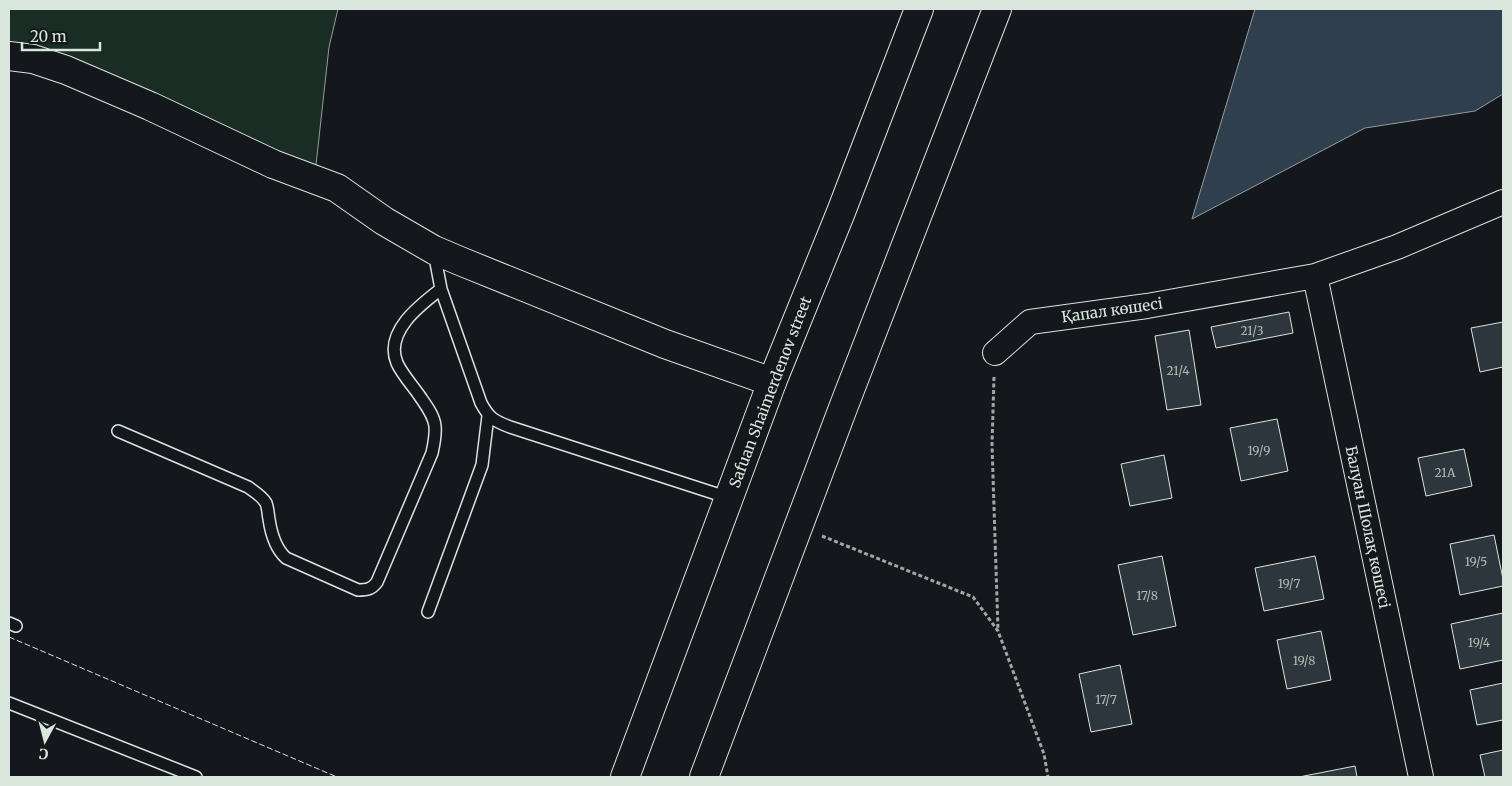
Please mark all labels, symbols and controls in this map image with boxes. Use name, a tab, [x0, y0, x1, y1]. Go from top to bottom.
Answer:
scale bar	[22, 20, 100, 52]
text: 20 m	[30, 27, 67, 46]
street label: Safuan Shaimerdenov street	[725, 293, 815, 490]
street label: Қапал көшесі	[1060, 293, 1164, 327]
house number: 21/3	[1240, 323, 1264, 338]
house number: 21/4	[1166, 363, 1190, 378]
house number: 19/9	[1248, 443, 1270, 458]
street label: Балуан Шолақ көшесі	[1341, 444, 1395, 610]
house number: 21А	[1435, 465, 1456, 480]
house number: 19/5	[1465, 554, 1487, 569]
house number: 19/7	[1278, 576, 1300, 591]
house number: 17/8	[1136, 588, 1158, 603]
house number: 19/4	[1468, 635, 1491, 650]
house number: 19/8	[1293, 653, 1315, 668]
house number: 17/7	[1095, 692, 1117, 707]
north arrow	[20, 716, 70, 766]
text: С	[38, 744, 49, 763]

